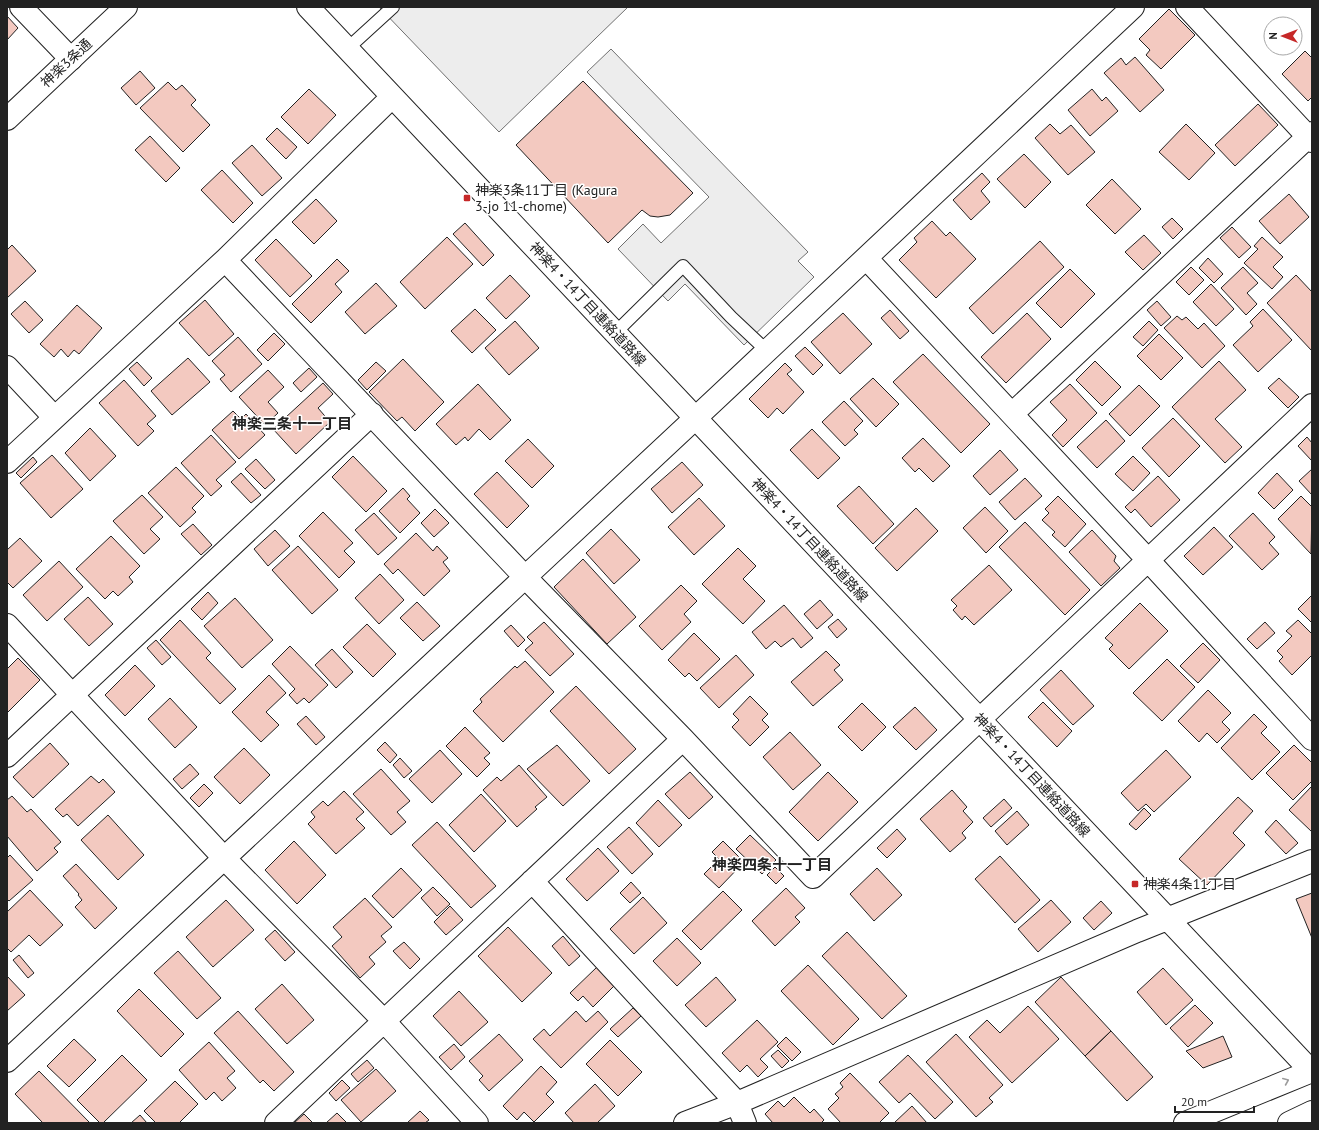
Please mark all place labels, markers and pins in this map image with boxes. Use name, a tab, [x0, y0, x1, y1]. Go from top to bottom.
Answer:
place label: 神楽3条11丁目 (Kagura 3-jo 11-chome)	[475, 181, 617, 215]
marker: 神楽3条11丁目 (Kagura 3-jo 11-chome)	[462, 193, 472, 203]
place label: 神楽4条11丁目	[1143, 875, 1236, 893]
marker: 神楽4条11丁目	[1130, 879, 1140, 889]

